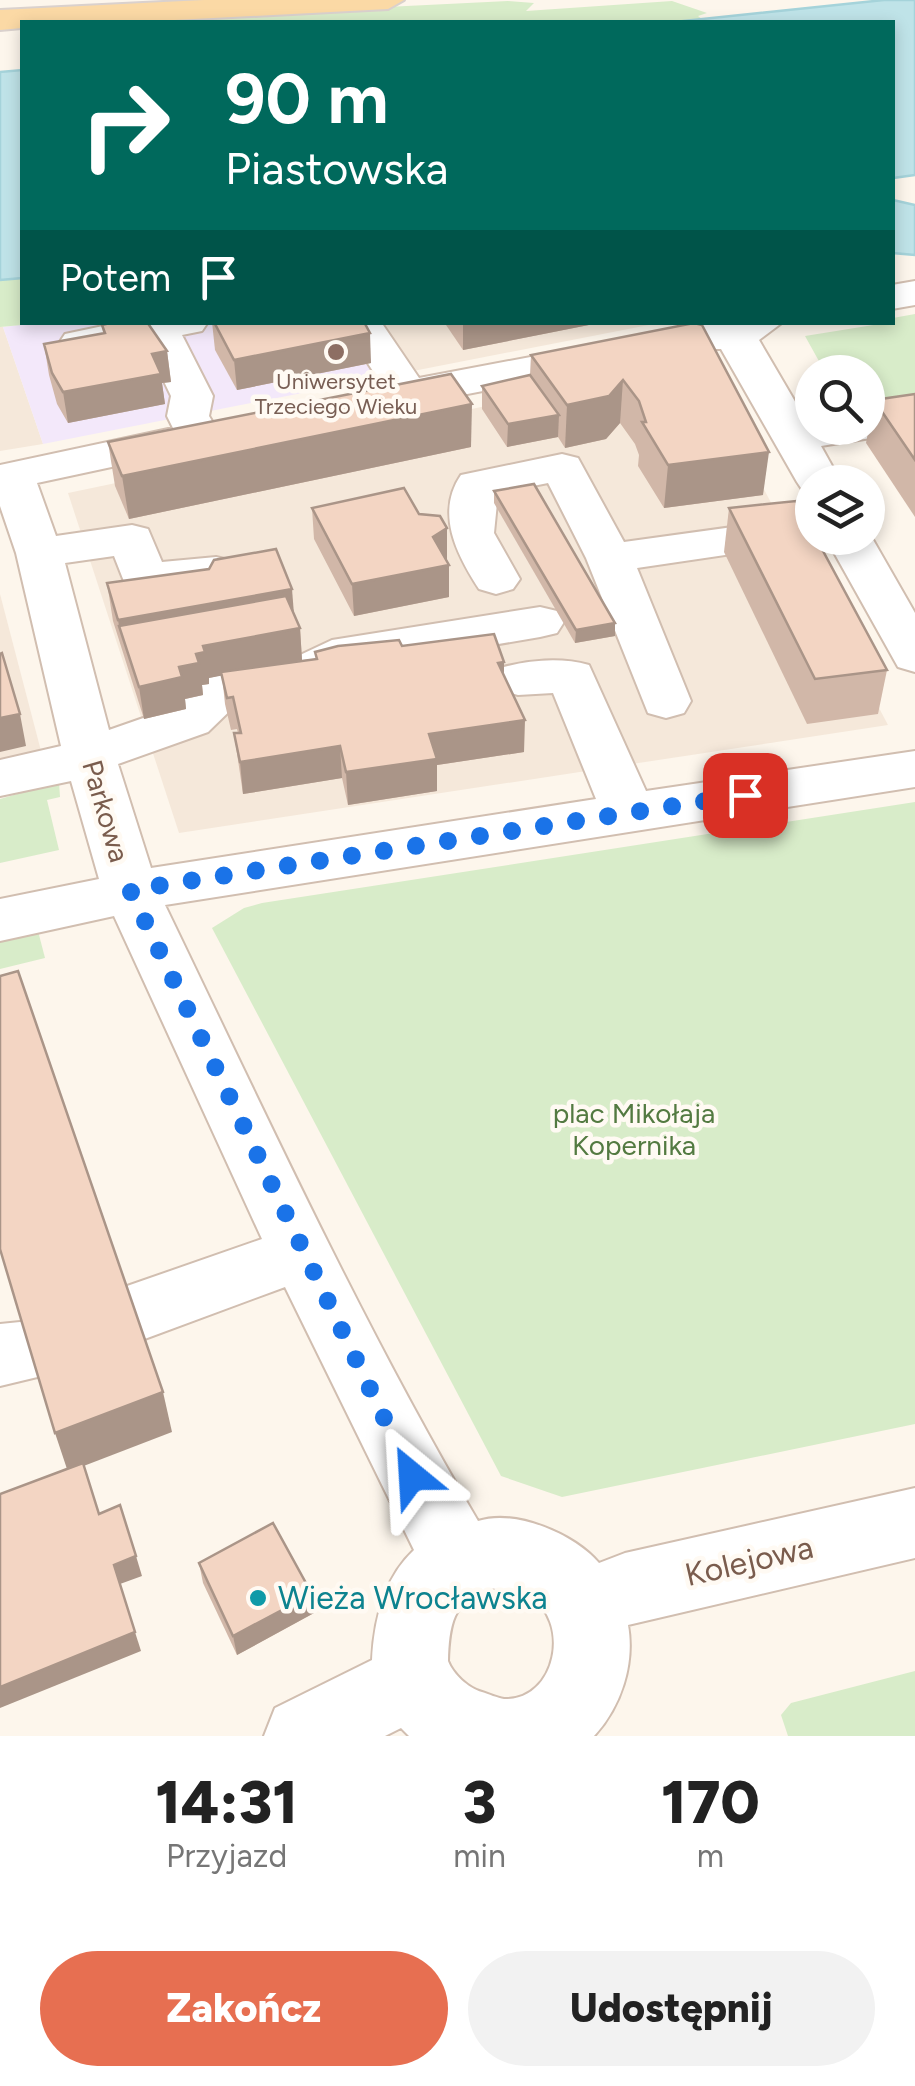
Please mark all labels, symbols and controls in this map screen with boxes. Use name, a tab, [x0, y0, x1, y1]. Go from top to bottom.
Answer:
text: 90 m	[225, 56, 389, 141]
icon: right	[60, 60, 190, 190]
text: Piastowska	[225, 141, 448, 195]
icon: arrive	[191, 250, 246, 305]
text: Potem	[60, 255, 171, 301]
marker: Uniwersytet Trzeciego Wieku	[325, 341, 347, 363]
map controls	[795, 355, 885, 555]
button: search	[795, 355, 885, 445]
place label: Uniwersytet Trzeciego Wieku	[255, 368, 417, 420]
button: layers	[795, 465, 885, 555]
pin	[703, 753, 788, 838]
street label: Parkowa	[75, 756, 137, 866]
icon: arrive	[718, 768, 773, 823]
park label: plac Mikołaja Kopernika	[553, 1096, 715, 1162]
position arrow	[360, 1424, 464, 1528]
street label: Kolejowa	[681, 1528, 817, 1594]
place label: Wieża Wrocławska	[278, 1579, 547, 1617]
marker: Wieża Wrocławska	[247, 1587, 269, 1609]
text: 14:31	[155, 1766, 298, 1838]
text: 3	[463, 1766, 496, 1838]
text: 170	[661, 1766, 760, 1838]
text: Przyjazd	[166, 1837, 287, 1875]
text: min	[453, 1837, 506, 1875]
text: m	[697, 1837, 724, 1875]
button: Zakończ	[40, 1951, 448, 2066]
button: Udostępnij	[468, 1951, 875, 2066]

